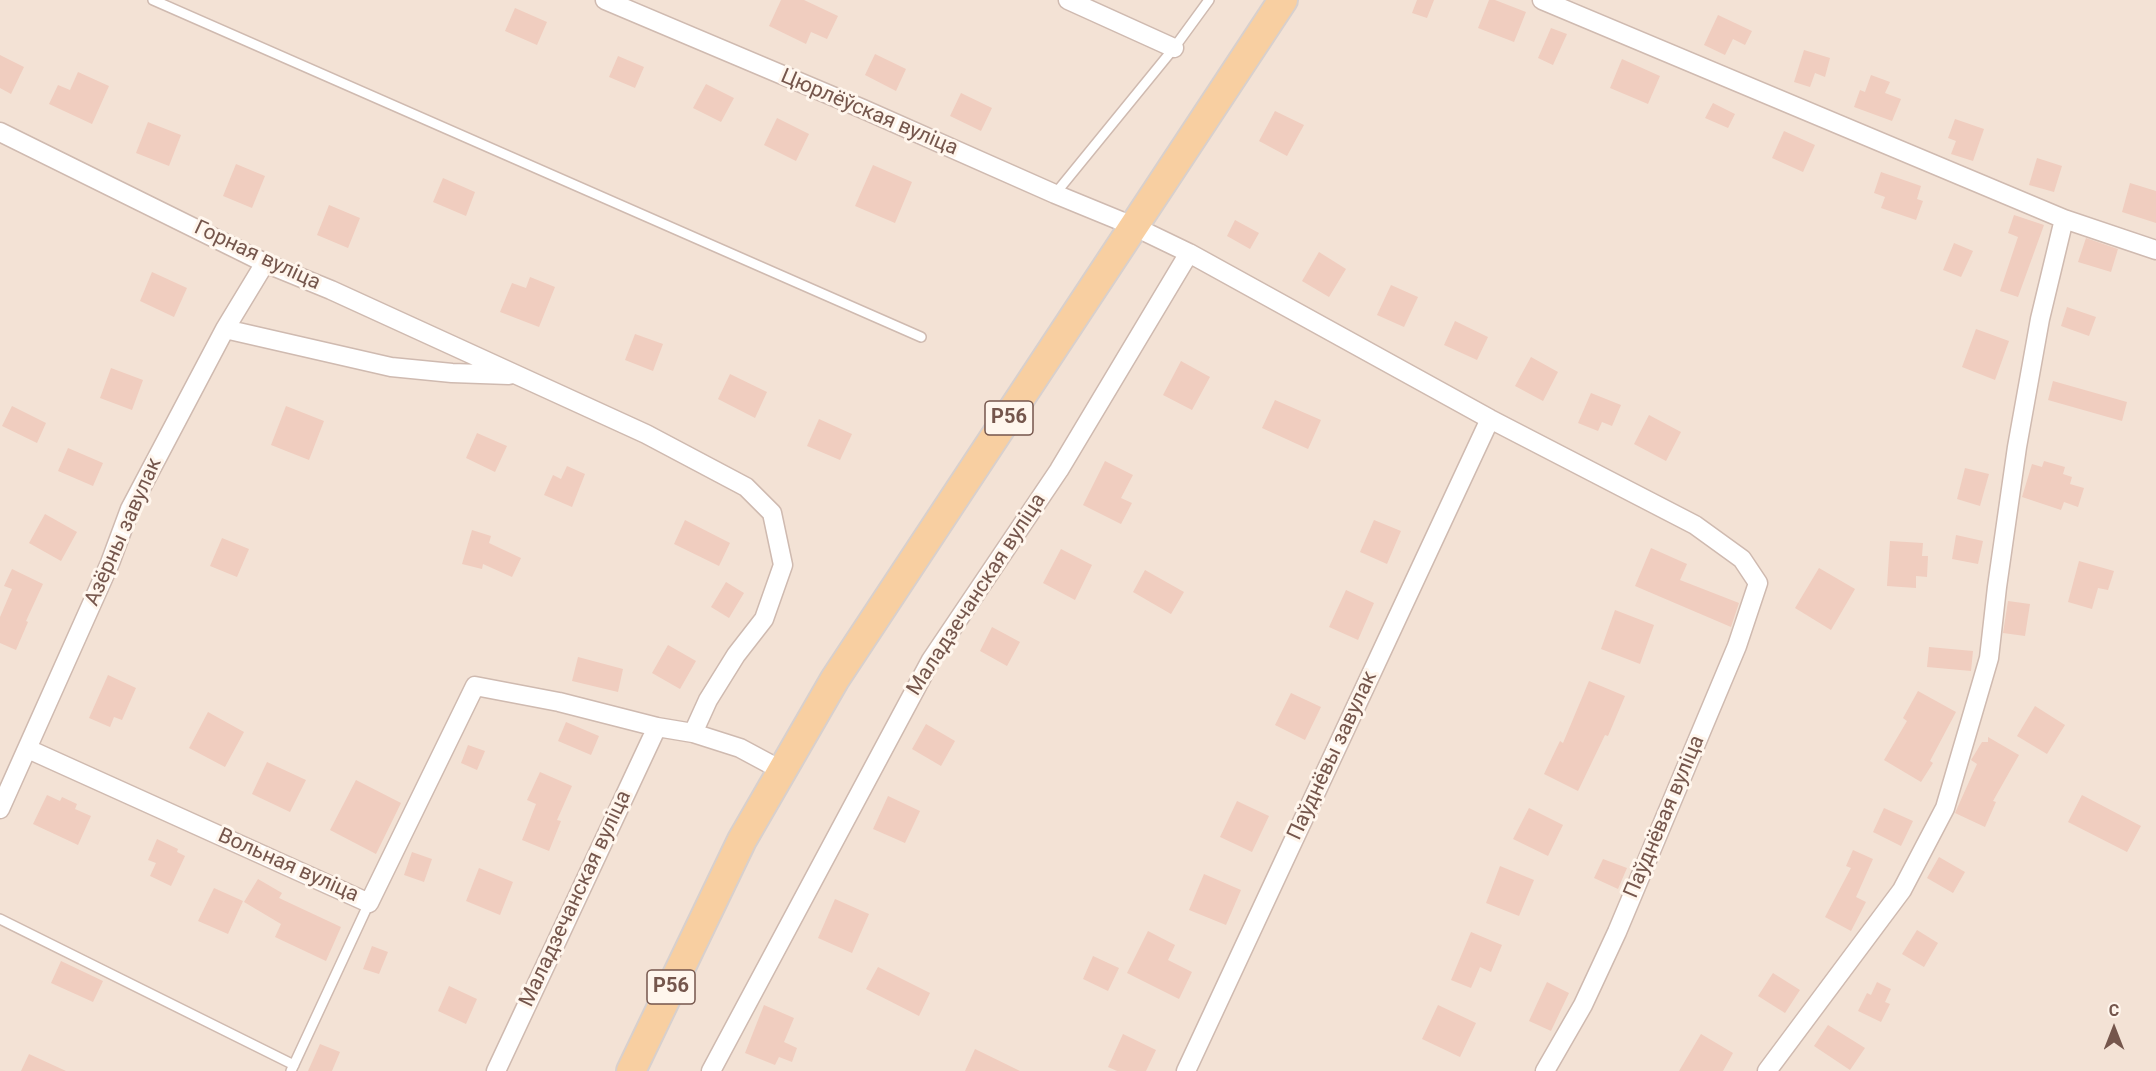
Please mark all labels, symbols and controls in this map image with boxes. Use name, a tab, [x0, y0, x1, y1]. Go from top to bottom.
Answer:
street label: Цюрлёўская вуліца	[777, 64, 961, 162]
street label: Горная вуліца	[190, 216, 324, 296]
road number: Р56	[985, 401, 1033, 435]
street label: Азёрны завулак	[80, 454, 168, 610]
street label: Маладзечанская вуліца	[902, 489, 1052, 701]
street label: Паўднёвы завулак	[1283, 668, 1383, 844]
street label: Паўднёвая вуліца	[1619, 732, 1711, 902]
street label: Маладзечанская вуліца	[515, 787, 637, 1011]
street label: Вольная вуліца	[214, 824, 362, 908]
road number: Р56	[647, 970, 695, 1004]
north arrow	[2084, 999, 2144, 1059]
text: С	[2109, 1001, 2119, 1020]

